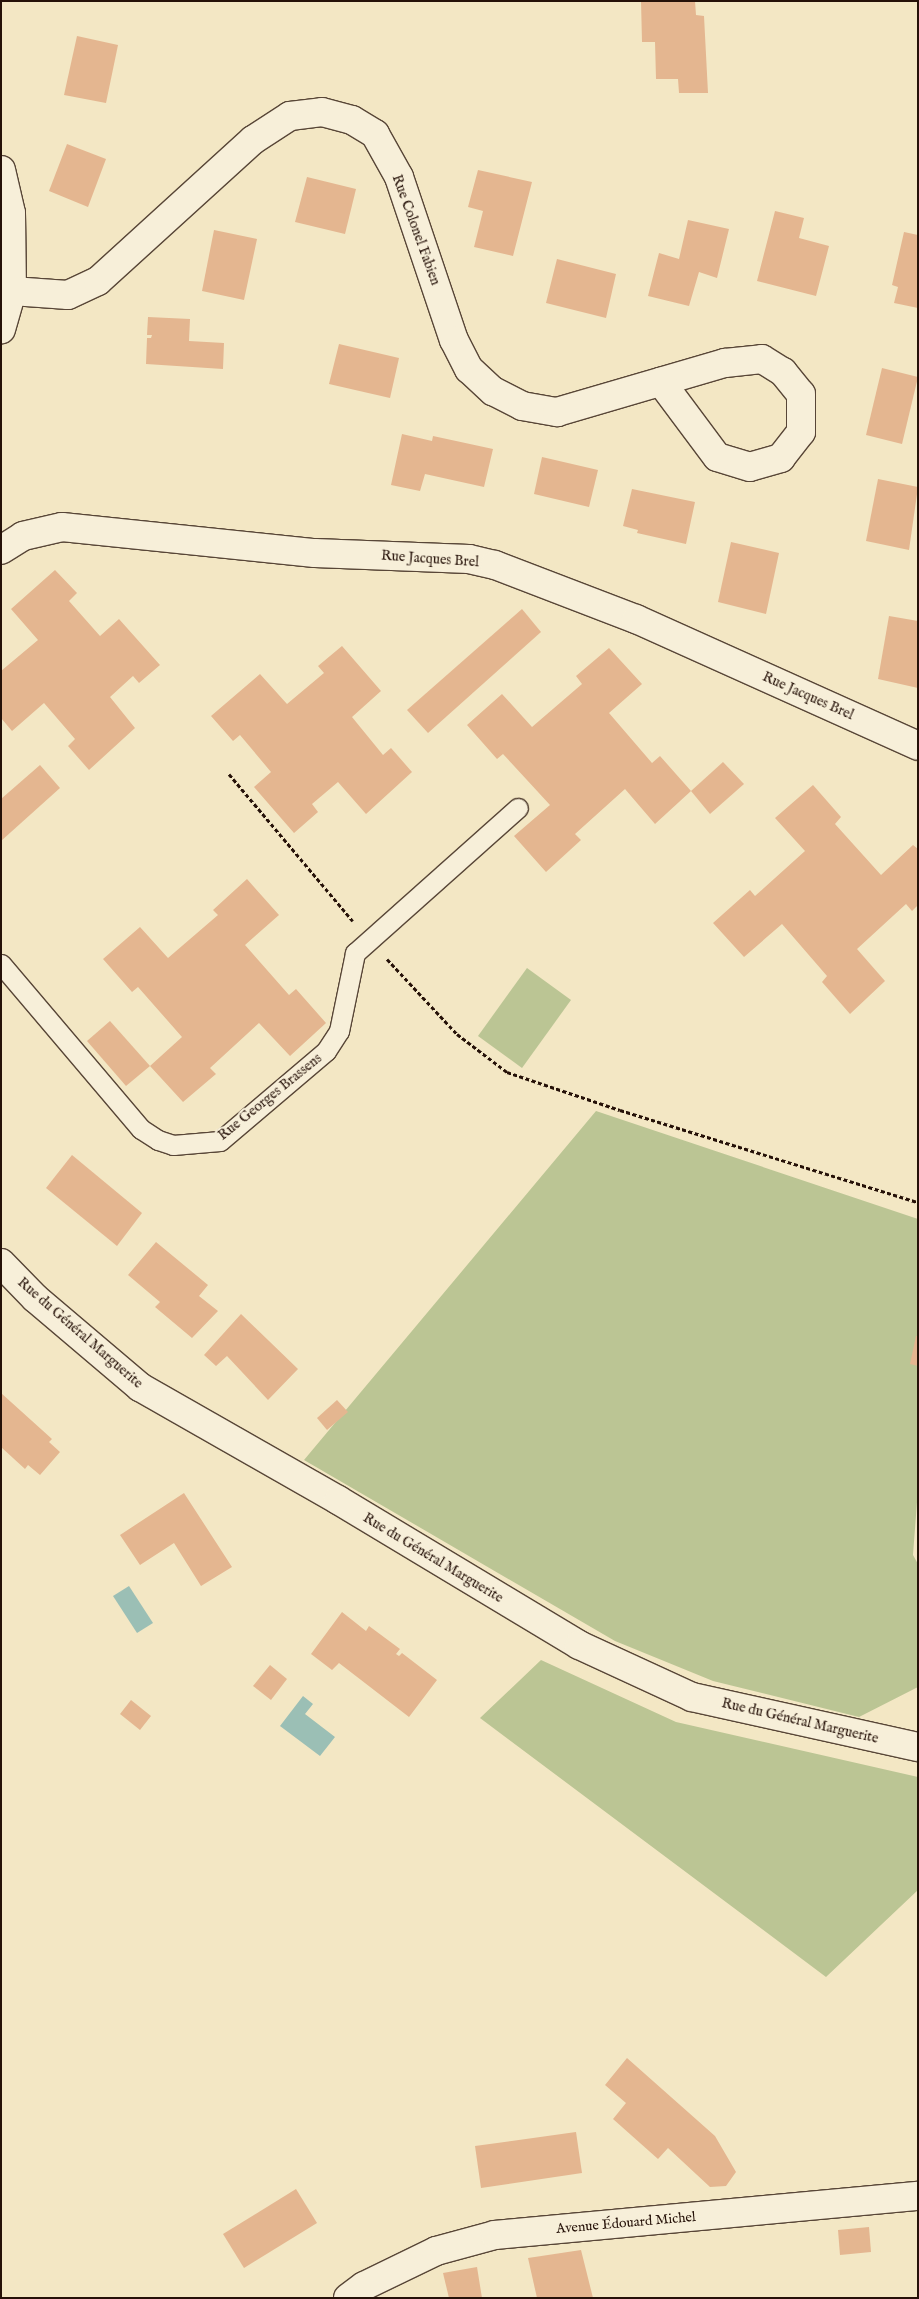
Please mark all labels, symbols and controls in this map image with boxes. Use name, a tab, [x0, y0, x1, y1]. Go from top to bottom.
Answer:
street label: Rue Colonel Fabien	[388, 172, 444, 288]
street label: Rue Jacques Brel	[381, 547, 479, 571]
street label: Rue Jacques Brel	[760, 668, 856, 724]
street label: Rue Georges Brassens	[215, 1050, 325, 1144]
street label: Rue du Général Marguerite	[14, 1274, 146, 1392]
street label: Rue du Général Marguerite	[360, 1510, 506, 1606]
street label: Rue du Général Marguerite	[720, 1695, 880, 1747]
street label: Avenue Édouard Michel	[556, 2209, 696, 2237]

